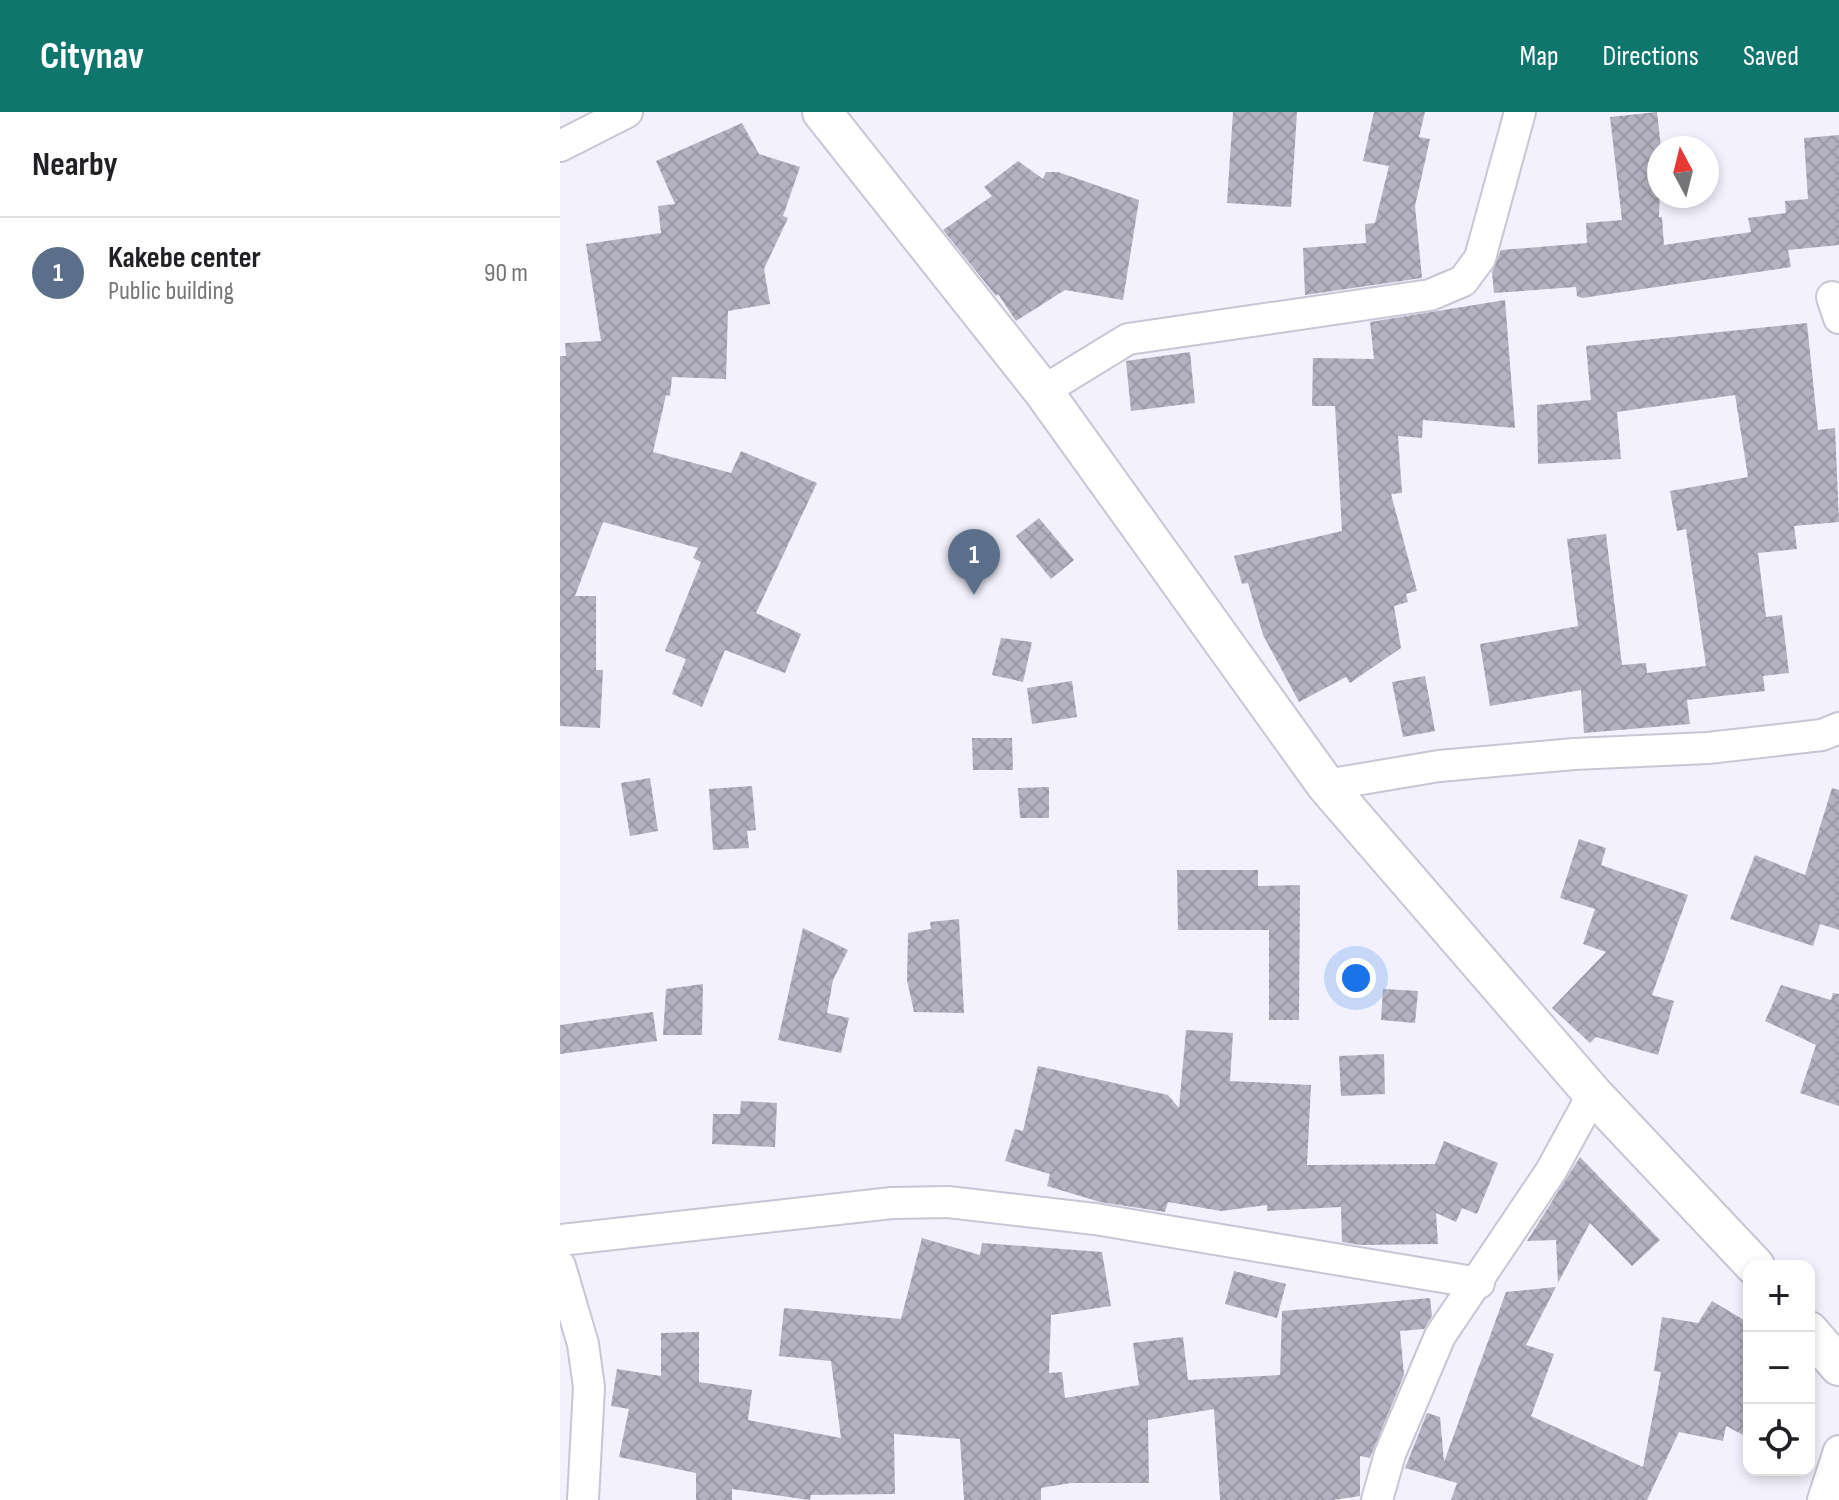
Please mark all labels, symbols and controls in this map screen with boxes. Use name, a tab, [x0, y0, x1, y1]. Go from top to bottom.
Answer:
text: Citynav	[40, 34, 144, 79]
text: Map	[1520, 40, 1559, 73]
text: Directions	[1603, 40, 1699, 73]
text: Saved	[1743, 40, 1799, 73]
north arrow	[1647, 136, 1719, 208]
text: Nearby	[32, 144, 118, 185]
text: Kakebe center	[108, 240, 261, 276]
text: 1	[53, 258, 63, 289]
text: 90 m	[484, 258, 528, 289]
text: Public building	[108, 276, 234, 307]
pin: 1	[948, 529, 1000, 595]
your location	[1336, 958, 1376, 998]
map controls	[1743, 1260, 1815, 1476]
button: +	[1743, 1260, 1815, 1332]
button: −	[1743, 1332, 1815, 1404]
button: locate	[1743, 1404, 1815, 1476]

